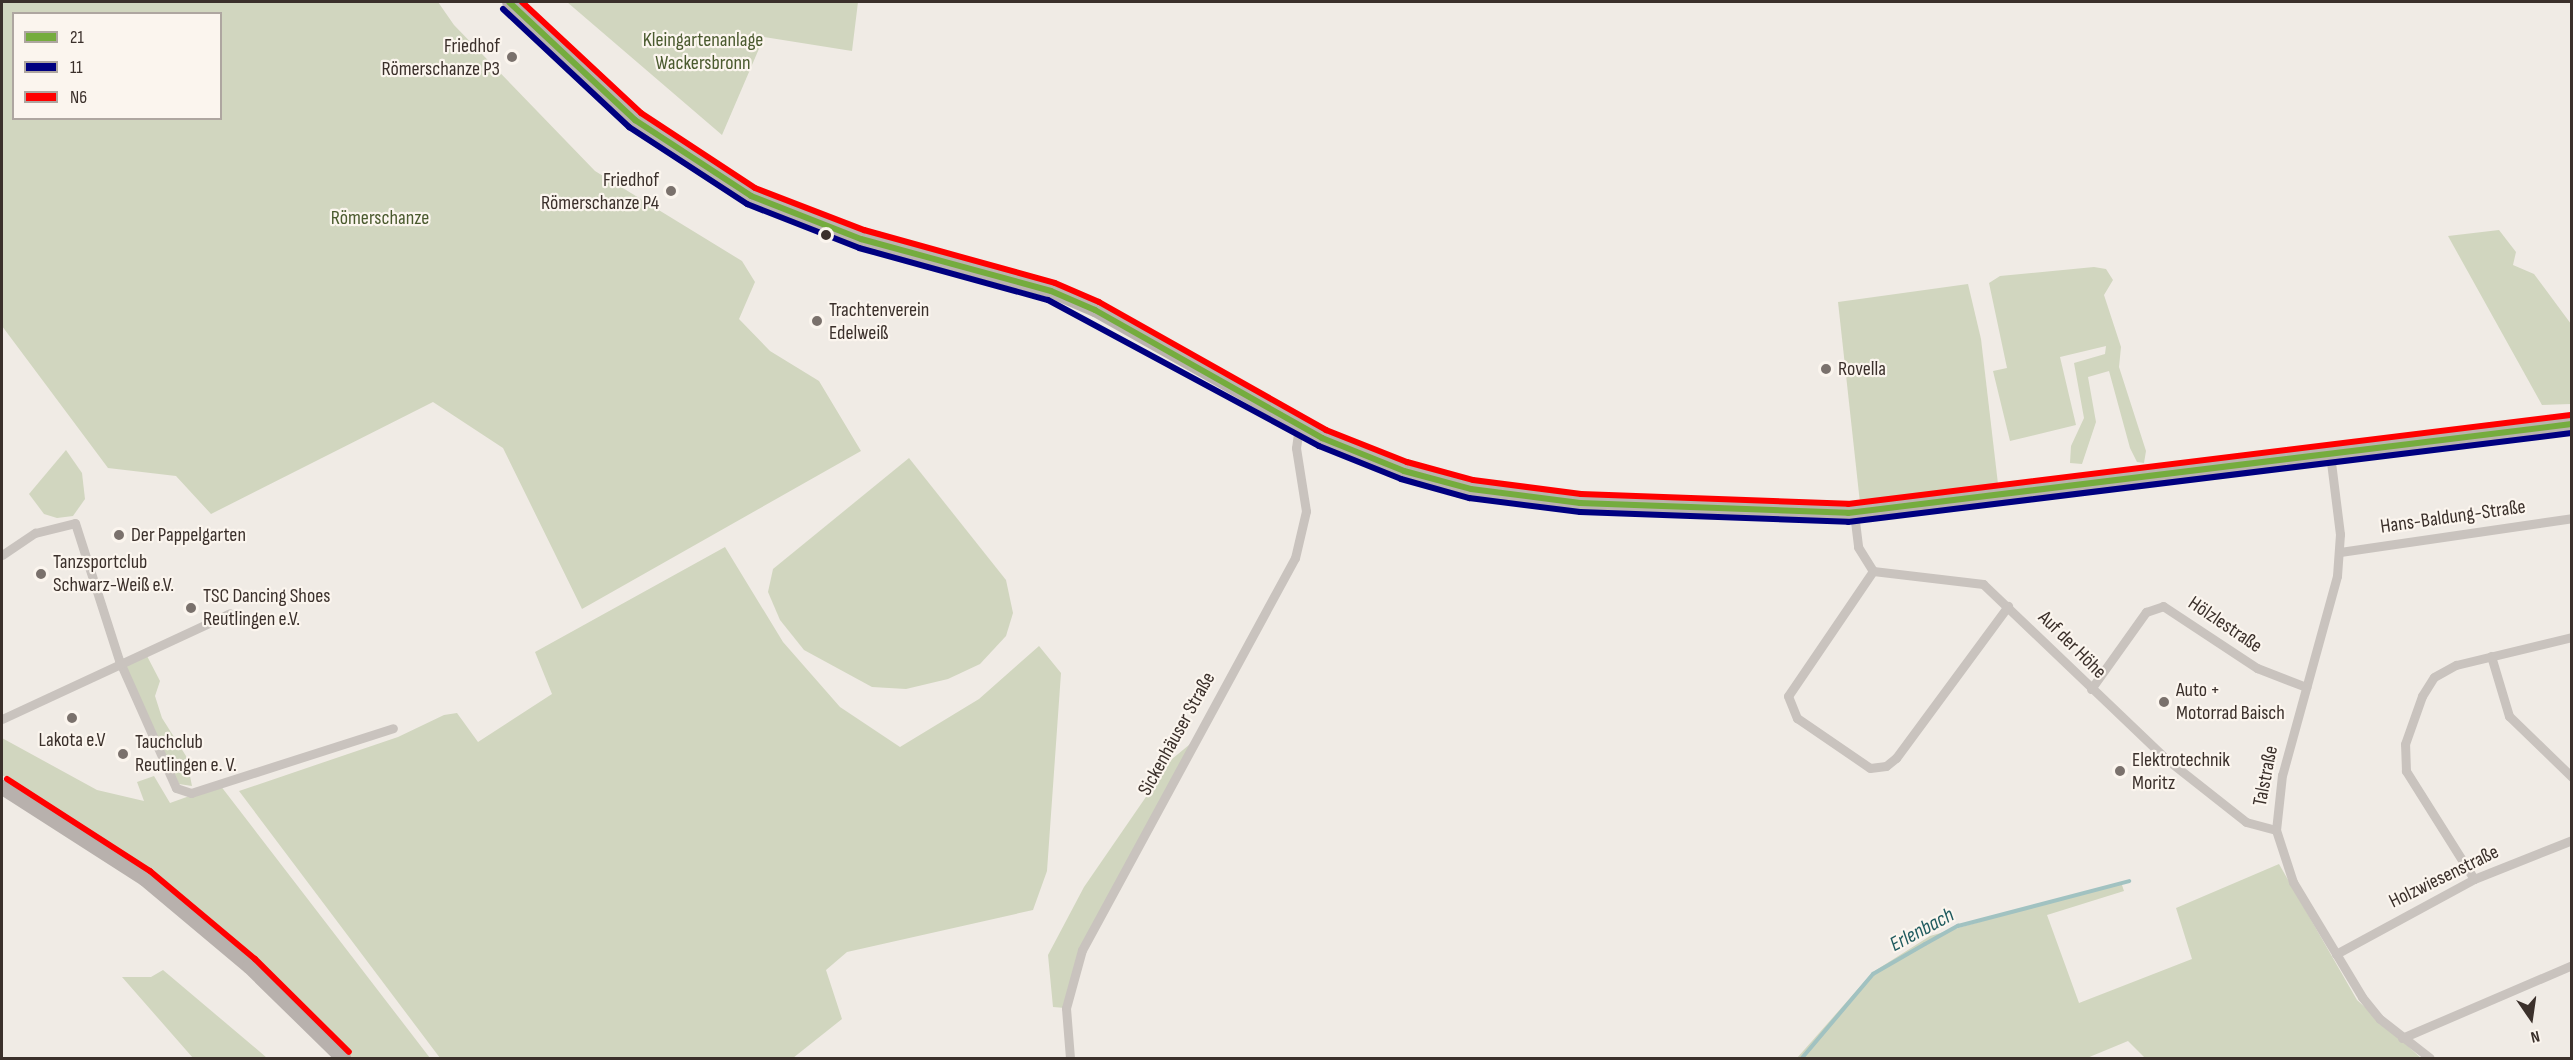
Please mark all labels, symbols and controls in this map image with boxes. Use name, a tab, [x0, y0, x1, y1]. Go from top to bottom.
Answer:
legend	[12, 12, 222, 120]
text: 21	[70, 27, 84, 48]
park label: Kleingartenanlage Wackersbronn	[643, 28, 763, 75]
place label: Friedhof Römerschanze P3	[381, 34, 500, 81]
marker: Friedhof Römerschanze P3	[505, 50, 519, 64]
text: 11	[70, 57, 83, 78]
text: N6	[70, 87, 87, 108]
place label: Friedhof Römerschanze P4	[541, 168, 659, 215]
marker: Friedhof Römerschanze P4	[664, 184, 678, 198]
park label: Römerschanze	[331, 206, 429, 230]
unlabelled marker	[820, 229, 832, 241]
place label: Trachtenverein Edelweiß	[829, 298, 929, 345]
marker: Trachtenverein Edelweiß	[810, 314, 824, 328]
place label: Rovella	[1838, 357, 1886, 381]
marker: Rovella	[1819, 362, 1833, 376]
street label: Hans-Baldung-Straße	[2379, 495, 2527, 539]
place label: Der Pappelgarten	[131, 523, 246, 547]
marker: Der Pappelgarten	[112, 528, 126, 542]
place label: Tanzsportclub Schwarz-Weiß e.V.	[53, 550, 174, 597]
marker: Tanzsportclub Schwarz-Weiß e.V.	[34, 567, 48, 581]
place label: TSC Dancing Shoes Reutlingen e.V.	[203, 584, 330, 631]
street label: Hölzlestraße	[2183, 592, 2267, 658]
marker: TSC Dancing Shoes Reutlingen e.V.	[184, 601, 198, 615]
street label: Auf der Höhe	[2033, 606, 2111, 684]
street label: Sickenhäuser Straße	[1133, 668, 1221, 800]
place label: Auto + Motorrad Baisch	[2176, 678, 2285, 725]
marker: Auto + Motorrad Baisch	[2157, 695, 2171, 709]
marker: Lakota e.V	[65, 711, 79, 725]
place label: Lakota e.V	[39, 728, 105, 752]
place label: Tauchclub Reutlingen e. V.	[135, 730, 237, 777]
street label: Talstraße	[2248, 744, 2284, 808]
marker: Tauchclub Reutlingen e. V.	[116, 747, 130, 761]
place label: Elektrotechnik Moritz	[2132, 748, 2230, 795]
marker: Elektrotechnik Moritz	[2113, 764, 2127, 778]
street label: Holzwiesenstraße	[2385, 840, 2503, 914]
water label: Erlenbach	[1886, 903, 1958, 957]
north arrow	[2501, 988, 2561, 1048]
text: N	[2529, 1026, 2541, 1046]

